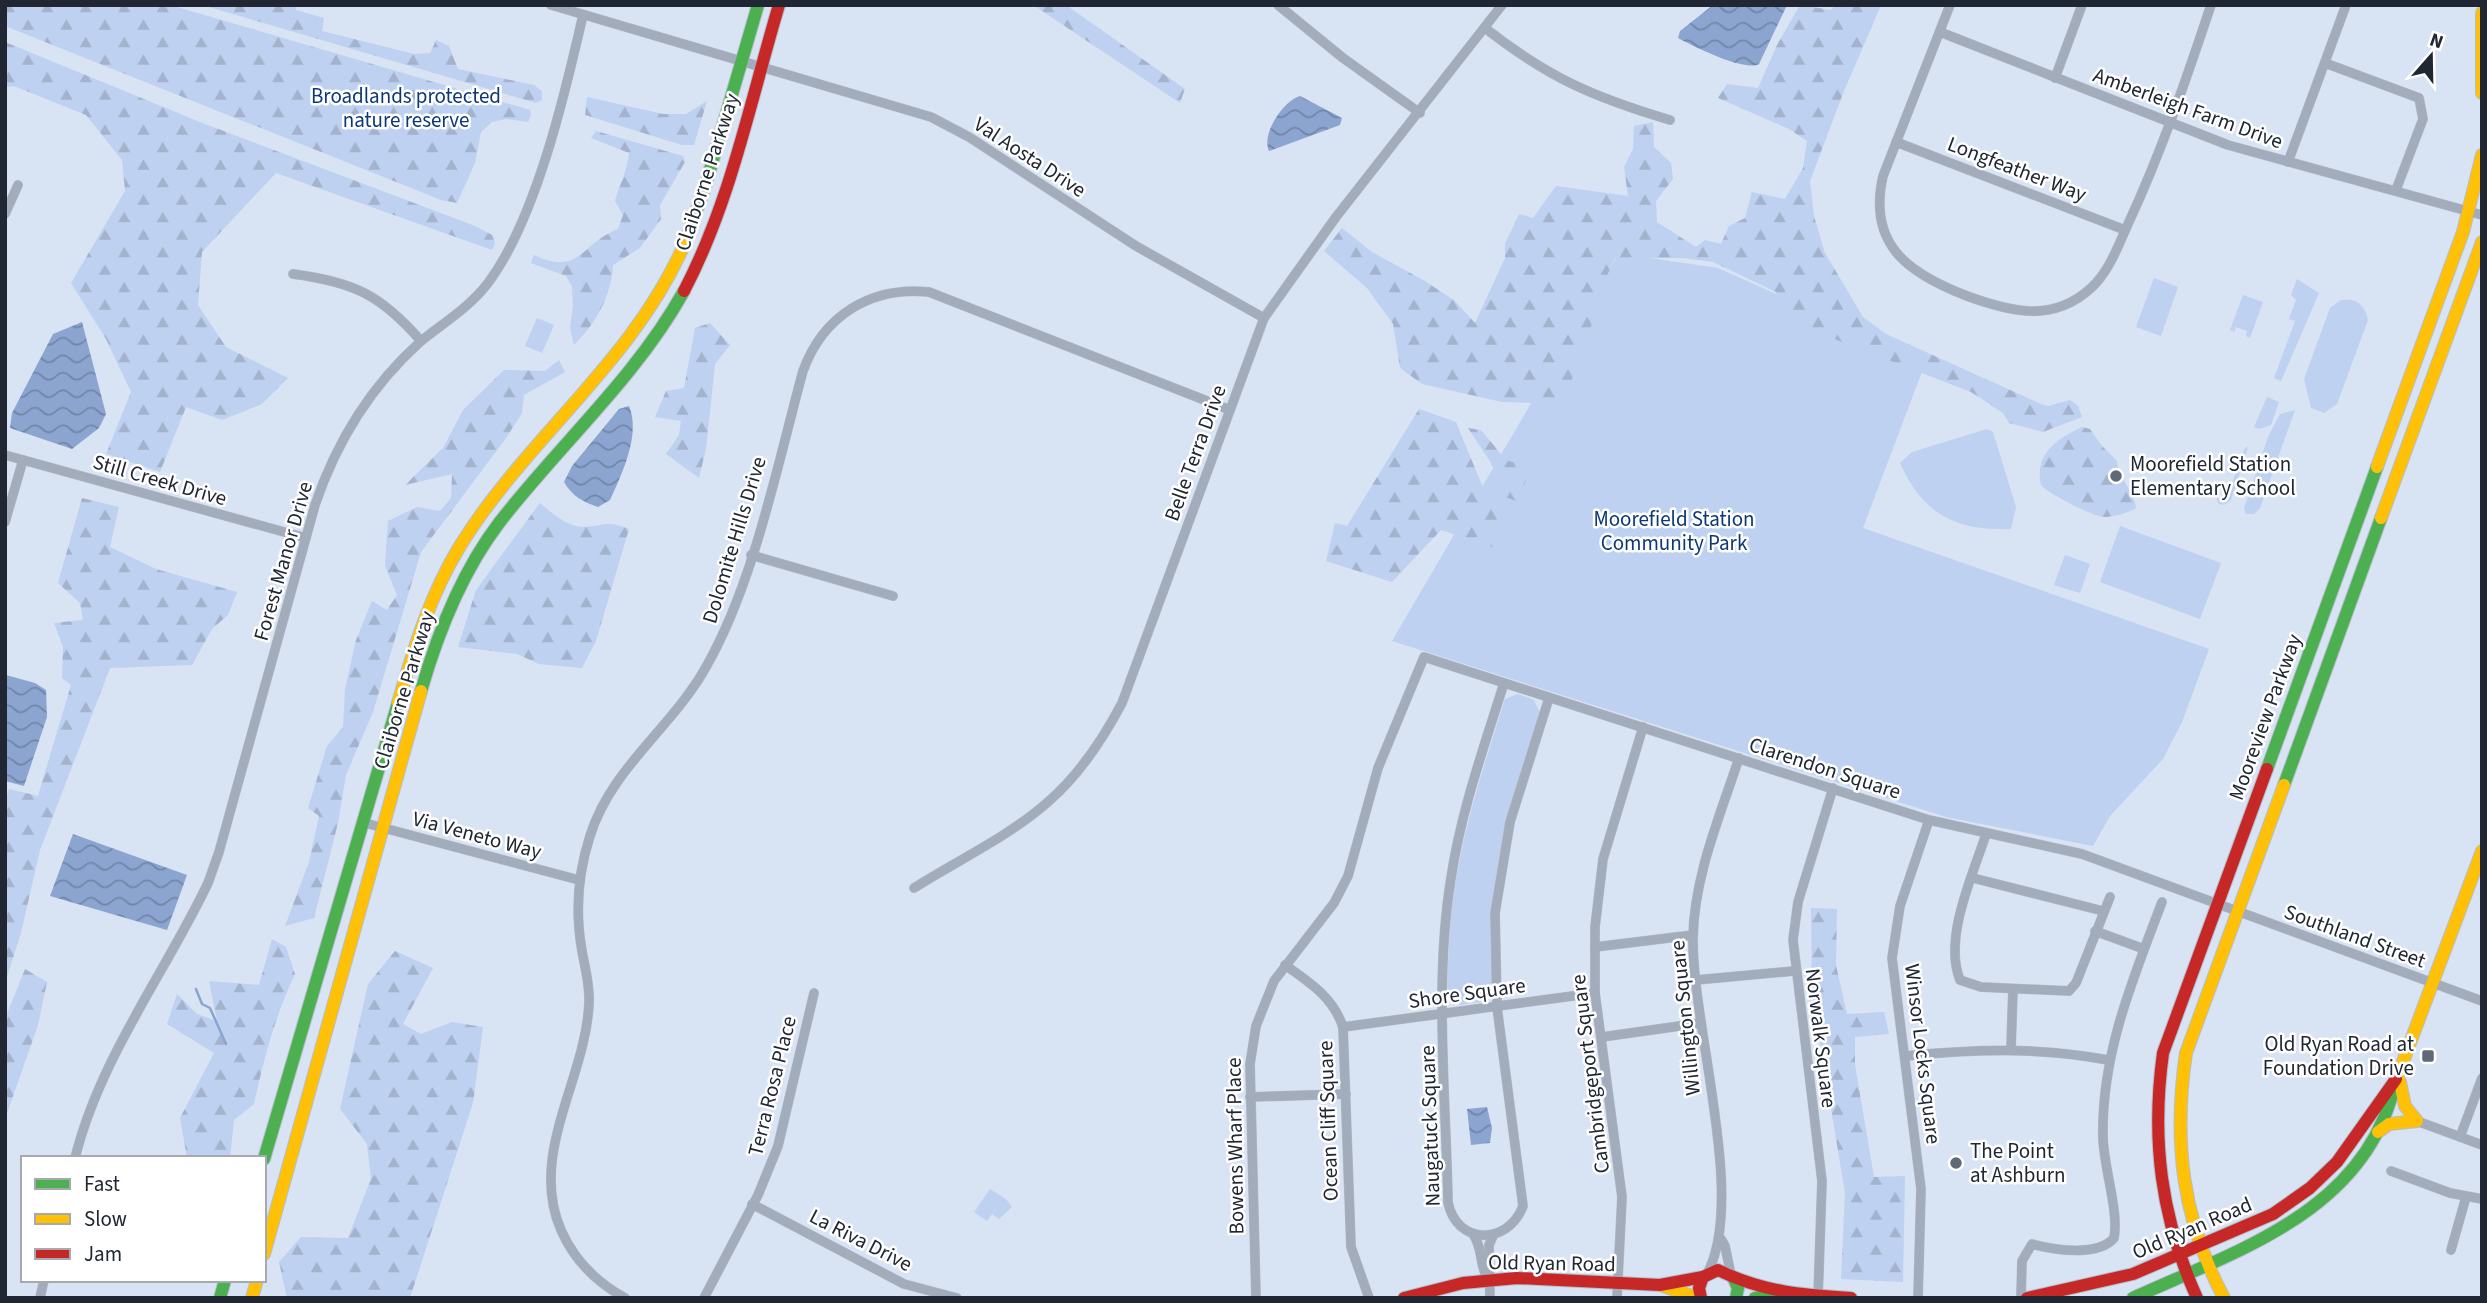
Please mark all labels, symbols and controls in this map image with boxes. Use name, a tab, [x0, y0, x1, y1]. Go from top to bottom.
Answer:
north arrow	[2396, 21, 2466, 91]
text: N	[2426, 27, 2447, 56]
street label: Amberleigh Farm Drive	[2089, 60, 2287, 156]
park label: Broadlands protected nature reserve	[311, 81, 501, 135]
street label: Claiborne Parkway	[667, 89, 747, 255]
street label: Val Aosta Drive	[968, 109, 1092, 205]
street label: Longfeather Way	[1943, 129, 2091, 209]
street label: Belle Terra Drive	[1156, 381, 1234, 525]
street label: Still Creek Drive	[90, 447, 230, 513]
place label: Moorefield Station Elementary School	[2130, 449, 2296, 503]
street label: Dolomite Hills Drive	[694, 453, 774, 627]
marker: Moorefield Station Elementary School	[2108, 468, 2124, 484]
street label: Forest Manor Drive	[246, 478, 320, 644]
park label: Moorefield Station Community Park	[1593, 504, 1755, 558]
street label: Claiborne Parkway	[366, 607, 442, 773]
street label: Mooreview Parkway	[2221, 629, 2309, 804]
street label: Clarendon Square	[1745, 729, 1905, 807]
street label: Via Veneto Way	[409, 803, 545, 867]
street label: Southland Street	[2280, 897, 2430, 975]
street label: Willington Square	[1662, 939, 1708, 1097]
street label: Winsor Locks Square	[1897, 962, 1949, 1146]
street label: Norwalk Square	[1798, 966, 1844, 1110]
street label: Shore Square	[1406, 970, 1528, 1016]
street label: Cambridgeport Square	[1563, 973, 1617, 1175]
street label: Terra Rosa Place	[740, 1013, 804, 1159]
place label: Old Ryan Road at Foundation Drive	[2263, 1029, 2414, 1083]
street label: Ocean Cliff Square	[1310, 1040, 1346, 1202]
street label: Naugatuck Square	[1412, 1045, 1448, 1207]
marker: Old Ryan Road at Foundation Drive	[2420, 1048, 2436, 1064]
street label: Bowens Wharf Place	[1218, 1057, 1252, 1235]
place label: The Point at Ashburn	[1970, 1136, 2066, 1190]
marker: The Point at Ashburn	[1948, 1155, 1964, 1171]
legend	[21, 1156, 266, 1282]
text: Fast	[84, 1169, 120, 1199]
street label: Old Ryan Road	[2127, 1189, 2257, 1267]
street label: La Riva Drive	[804, 1201, 918, 1279]
text: Slow	[84, 1204, 127, 1234]
text: Jam	[84, 1239, 122, 1269]
street label: Old Ryan Road	[1488, 1247, 1616, 1279]

